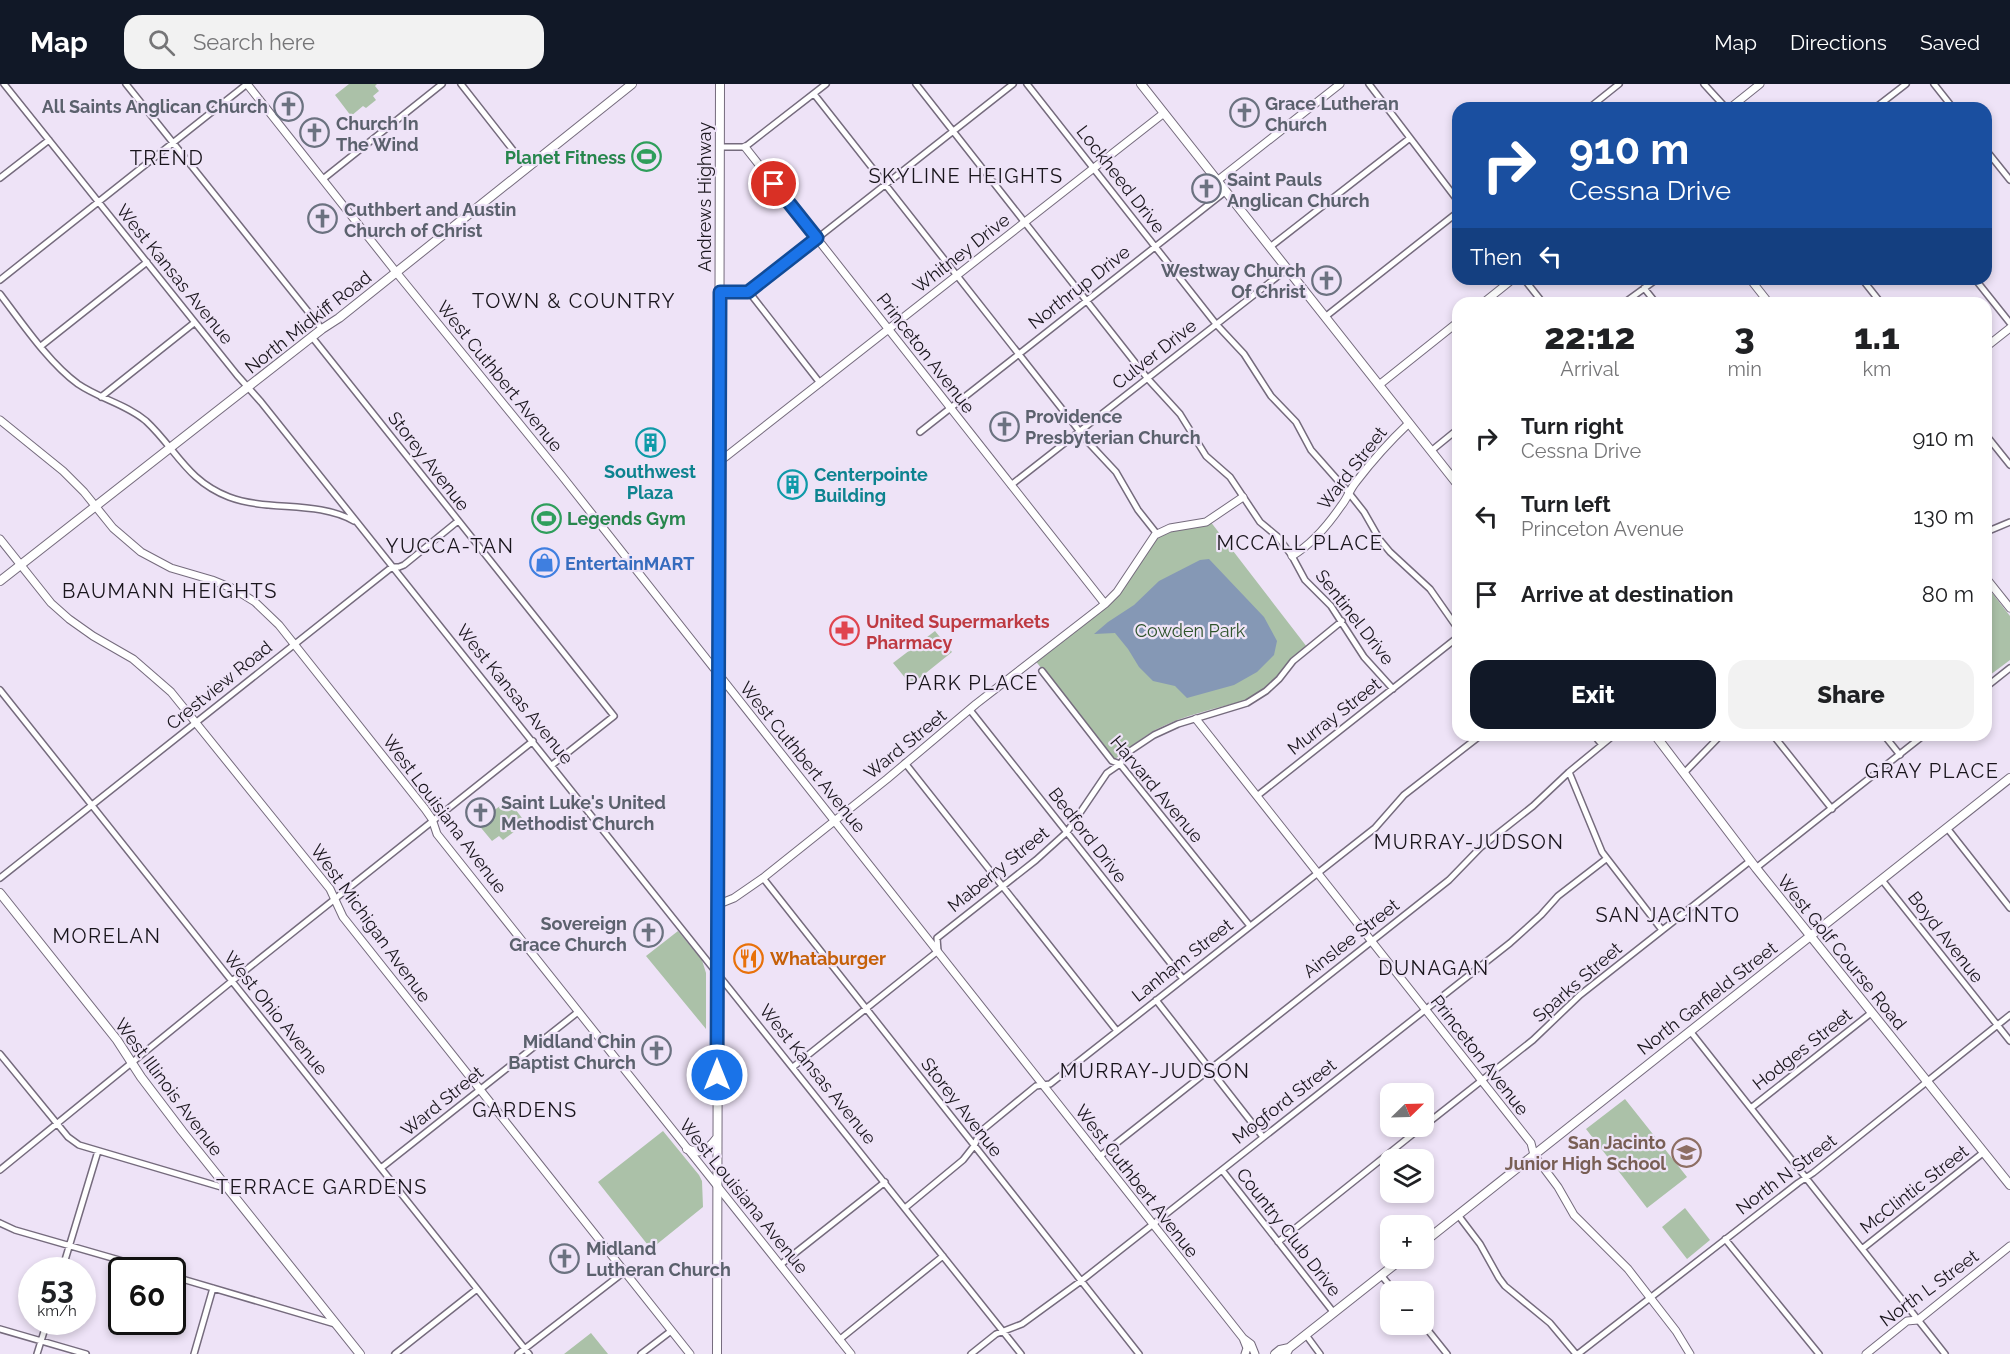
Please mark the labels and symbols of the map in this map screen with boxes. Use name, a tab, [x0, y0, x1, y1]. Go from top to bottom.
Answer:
church icon: All Saints Anglican Church	[273, 90, 305, 122]
place label: Grace Lutheran Church	[1265, 93, 1399, 135]
place label: All Saints Anglican Church	[42, 96, 268, 117]
church icon: Grace Lutheran Church	[1228, 97, 1260, 129]
place label: Church In The Wind	[336, 113, 419, 155]
church icon: Church In The Wind	[299, 117, 331, 149]
street label: Lockheed Drive	[1072, 121, 1170, 237]
street label: Andrews Highway	[694, 122, 715, 272]
sports icon: Planet Fitness	[631, 141, 663, 173]
district label: TREND	[130, 146, 204, 170]
place label: Planet Fitness	[505, 147, 626, 168]
pin	[748, 158, 799, 209]
district label: SKYLINE HEIGHTS	[868, 164, 1064, 188]
place label: Saint Pauls Anglican Church	[1227, 169, 1370, 211]
church icon: Saint Pauls Anglican Church	[1190, 173, 1222, 205]
place label: Cuthbert and Austin Church of Christ	[344, 199, 516, 241]
street label: West Kansas Avenue	[112, 200, 238, 348]
church icon: Cuthbert and Austin Church of Christ	[307, 203, 339, 235]
street label: Whitney Drive	[908, 208, 1014, 297]
street label: Northrup Drive	[1024, 241, 1134, 333]
place label: Westway Church Of Christ	[1161, 260, 1306, 302]
church icon: Westway Church Of Christ	[1311, 264, 1343, 296]
street label: North Midkiff Road	[241, 266, 375, 378]
district label: TOWN & COUNTRY	[472, 289, 676, 313]
street label: Princeton Avenue	[873, 289, 980, 418]
street label: West Cuthbert Avenue	[433, 296, 568, 456]
street label: Culver Drive	[1108, 314, 1201, 393]
place label: Providence Presbyterian Church	[1025, 406, 1201, 448]
street label: Storey Avenue	[384, 407, 475, 515]
church icon: Providence Presbyterian Church	[988, 410, 1020, 442]
street label: Ward Street	[1313, 422, 1391, 514]
building icon: Southwest Plaza	[634, 426, 666, 458]
place label: Southwest Plaza	[604, 461, 696, 503]
place label: Centerpointe Building	[814, 464, 928, 506]
building icon: Centerpointe Building	[777, 468, 809, 500]
sports icon: Legends Gym	[530, 502, 562, 534]
place label: Legends Gym	[567, 508, 686, 529]
district label: MCCALL PLACE	[1217, 531, 1383, 555]
district label: YUCCA-TAN	[385, 534, 515, 558]
shop icon: EntertainMART	[528, 547, 560, 579]
place label: EntertainMART	[565, 553, 694, 574]
street label: Sentinel Drive	[1311, 565, 1399, 669]
district label: BAUMANN HEIGHTS	[62, 579, 278, 603]
place label: United Supermarkets Pharmacy	[866, 611, 1050, 653]
pharmacy icon: United Supermarkets Pharmacy	[829, 615, 861, 647]
street label: West Kansas Avenue	[452, 620, 578, 768]
park label: Cowden Park	[1135, 620, 1246, 641]
street label: Crestview Road	[162, 636, 276, 734]
district label: PARK PLACE	[905, 671, 1039, 695]
street label: Murray Street	[1283, 673, 1385, 759]
street label: West Cuthbert Avenue	[736, 677, 871, 837]
street label: Ward Street	[860, 705, 950, 783]
street label: West Louisiana Avenue	[379, 731, 512, 898]
street label: Harvard Avenue	[1106, 731, 1208, 847]
district label: GRAY PLACE	[1865, 759, 1999, 783]
street label: Bedford Drive	[1044, 783, 1132, 887]
place label: Saint Luke's United Methodist Church	[501, 792, 666, 834]
church icon: Saint Luke's United Methodist Church	[464, 796, 496, 828]
street label: Maberry Street	[943, 822, 1053, 916]
district label: MURRAY-JUDSON	[1374, 830, 1564, 854]
street label: West Michigan Avenue	[307, 840, 436, 1006]
street label: West Golf Course Road	[1773, 870, 1911, 1034]
street label: Boyd Avenue	[1904, 887, 1988, 987]
street label: Ainslee Street	[1299, 894, 1403, 982]
district label: SAN JACINTO	[1595, 903, 1741, 927]
place label: Sovereign Grace Church	[509, 913, 627, 955]
street label: Lanham Street	[1127, 914, 1237, 1006]
church icon: Sovereign Grace Church	[632, 917, 664, 949]
district label: MORELAN	[53, 924, 161, 948]
street label: North Garfield Street	[1633, 937, 1781, 1059]
street label: Sparks Street	[1528, 938, 1626, 1026]
restaurant icon: Whataburger	[733, 942, 765, 974]
street label: West Ohio Avenue	[220, 947, 333, 1080]
place label: Whataburger	[770, 948, 886, 969]
district label: DUNAGAN	[1378, 956, 1490, 980]
street label: Princeton Avenue	[1427, 991, 1534, 1120]
street label: West Kansas Avenue	[755, 1000, 881, 1148]
street label: Hodges Street	[1748, 1004, 1856, 1094]
street label: West Illinois Avenue	[110, 1014, 228, 1160]
place label: Midland Chin Baptist Church	[508, 1031, 636, 1073]
church icon: Midland Chin Baptist Church	[641, 1035, 673, 1067]
position arrow	[685, 1043, 749, 1107]
street label: Storey Avenue	[917, 1053, 1008, 1161]
street label: Mogford Street	[1228, 1054, 1340, 1148]
district label: MURRAY-JUDSON	[1060, 1059, 1250, 1083]
street label: Ward Street	[397, 1062, 487, 1140]
north arrow	[1380, 1083, 1434, 1137]
district label: GARDENS	[472, 1098, 578, 1122]
street label: West Cuthbert Avenue	[1071, 1100, 1203, 1262]
street label: West Louisiana Avenue	[675, 1114, 813, 1278]
street label: North N Street	[1732, 1129, 1840, 1219]
place label: San Jacinto Junior High School	[1505, 1132, 1666, 1174]
school or university icon: San Jacinto Junior High School	[1671, 1136, 1703, 1168]
street label: McClintic Street	[1856, 1140, 1972, 1238]
street label: Country Club Drive	[1232, 1164, 1346, 1301]
district label: TERRACE GARDENS	[216, 1175, 428, 1199]
place label: Midland Lutheran Church	[586, 1238, 731, 1280]
church icon: Midland Lutheran Church	[549, 1242, 581, 1274]
street label: North L Street	[1876, 1245, 1982, 1331]
speed limit sign: 60	[108, 1257, 186, 1335]

